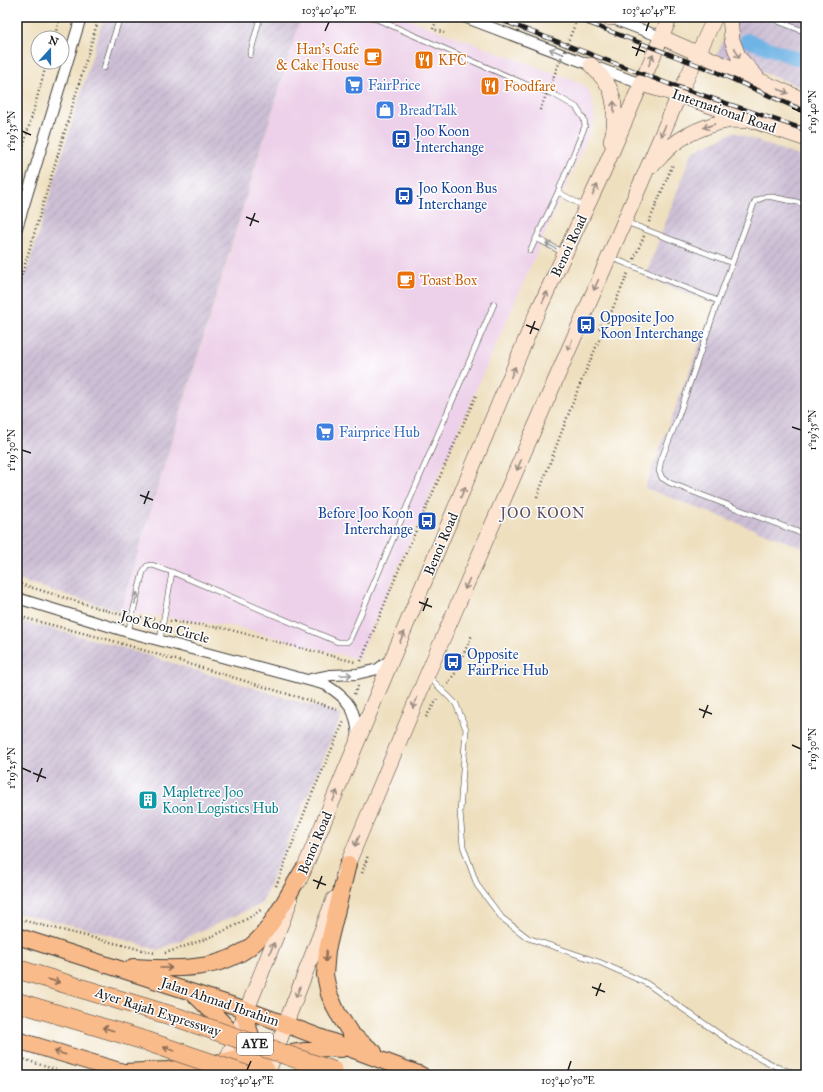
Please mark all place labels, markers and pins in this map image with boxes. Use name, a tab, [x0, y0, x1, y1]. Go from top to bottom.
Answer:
place label: Han's Cafe & Cake House	[276, 41, 359, 74]
cafe icon: Han's Cafe & Cake House	[362, 46, 384, 68]
restaurant icon: KFC	[413, 49, 435, 71]
place label: KFC	[438, 52, 467, 69]
supermarket icon: FairPrice	[343, 74, 365, 96]
restaurant icon: Foodfare	[479, 75, 501, 97]
place label: FairPrice	[368, 77, 420, 94]
place label: Foodfare	[504, 78, 556, 95]
shop icon: BreadTalk	[374, 99, 396, 121]
place label: BreadTalk	[399, 102, 458, 119]
place label: Joo Koon Interchange	[413, 123, 484, 156]
bus stop icon: Joo Koon Interchange	[390, 128, 412, 150]
place label: Joo Koon Bus Interchange	[416, 180, 497, 213]
bus stop icon: Joo Koon Bus Interchange	[393, 185, 415, 207]
cafe icon: Toast Box	[395, 269, 417, 291]
place label: Toast Box	[420, 272, 478, 289]
place label: Opposite Joo Koon Interchange	[600, 309, 704, 342]
bus stop icon: Opposite Joo Koon Interchange	[575, 314, 597, 336]
supermarket icon: Fairprice Hub	[314, 421, 336, 443]
place label: Fairprice Hub	[339, 424, 420, 441]
place label: Before Joo Koon Interchange	[318, 505, 413, 538]
bus stop icon: Before Joo Koon Interchange	[416, 510, 438, 532]
place label: Opposite FairPrice Hub	[467, 646, 549, 679]
bus stop icon: Opposite FairPrice Hub	[442, 651, 464, 673]
place label: Mapletree Joo Koon Logistics Hub	[162, 784, 279, 817]
building icon: Mapletree Joo Koon Logistics Hub	[137, 789, 159, 811]

